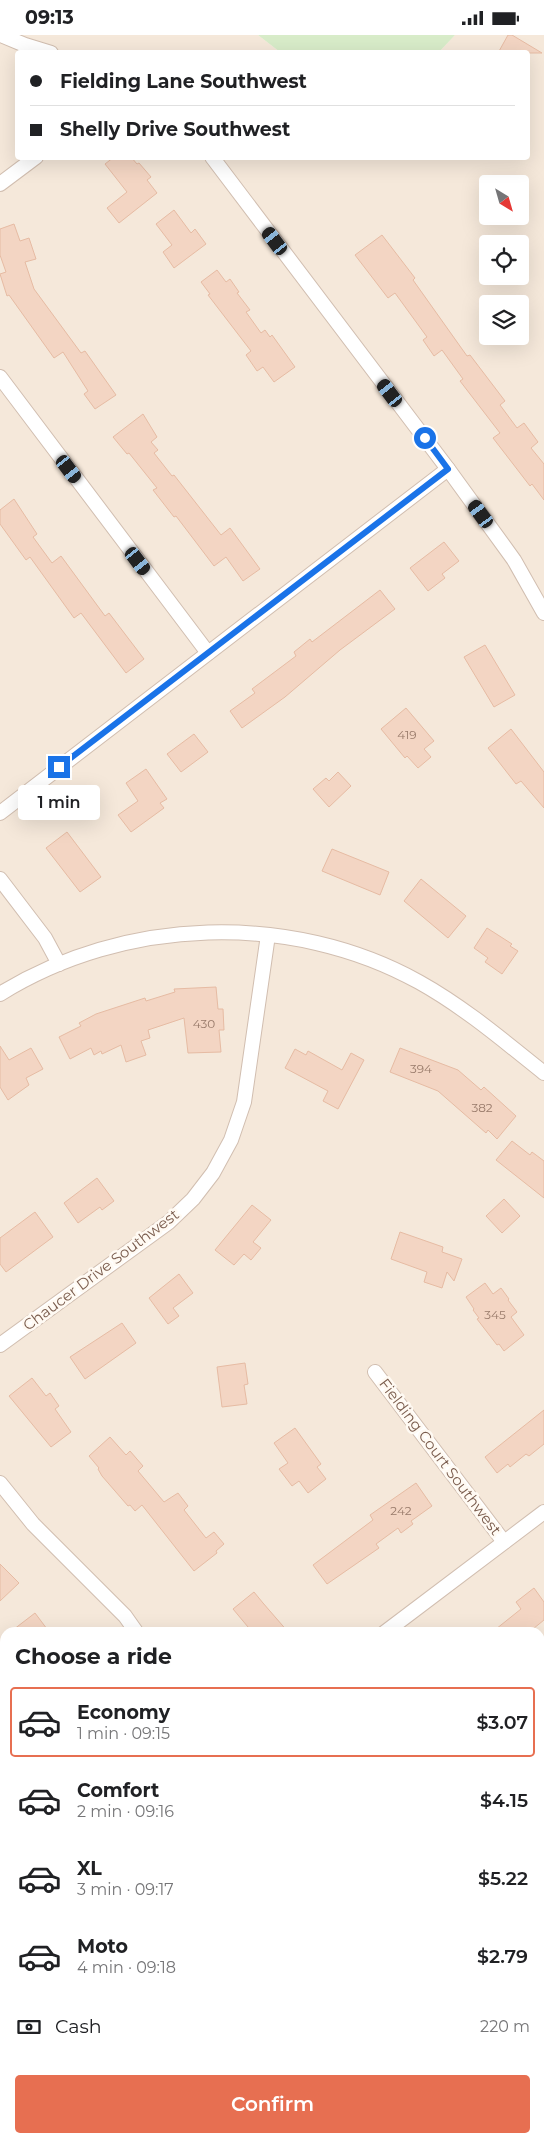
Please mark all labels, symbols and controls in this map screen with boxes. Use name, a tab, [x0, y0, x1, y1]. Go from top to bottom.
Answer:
text: 09:13	[25, 6, 74, 29]
text: Fielding Lane Southwest	[60, 70, 307, 93]
text: Shelly Drive Southwest	[60, 118, 290, 141]
north arrow	[479, 175, 529, 225]
map controls	[479, 175, 529, 345]
car	[259, 225, 290, 257]
button: locate	[479, 235, 529, 285]
button: layers	[479, 295, 529, 345]
car	[374, 377, 405, 409]
route start	[414, 427, 436, 449]
car	[53, 453, 84, 485]
car	[466, 497, 495, 531]
car	[122, 545, 153, 577]
house number: 419	[397, 727, 417, 742]
route end	[48, 756, 70, 778]
callout: 1 min	[18, 785, 100, 819]
text: 1 min	[38, 793, 80, 812]
house number: 430	[193, 1016, 215, 1031]
house number: 394	[410, 1061, 432, 1076]
house number: 382	[471, 1100, 493, 1115]
street label: Chaucer Drive Southwest	[19, 1205, 182, 1335]
house number: 345	[484, 1307, 506, 1322]
street label: Fielding Court Southwest	[375, 1375, 506, 1539]
house number: 242	[390, 1503, 412, 1518]
text: Choose a ride	[15, 1643, 172, 1670]
icon: car	[17, 1700, 62, 1745]
text: Economy	[77, 1701, 170, 1724]
text: $3.07	[476, 1711, 528, 1734]
text: 1 min · 09:15	[77, 1724, 170, 1743]
icon: car	[17, 1778, 62, 1823]
text: Comfort	[77, 1779, 159, 1802]
text: $4.15	[480, 1789, 528, 1812]
text: 2 min · 09:16	[77, 1802, 174, 1821]
icon: car	[17, 1856, 62, 1901]
text: XL	[77, 1857, 102, 1880]
text: $5.22	[478, 1867, 528, 1890]
text: 3 min · 09:17	[77, 1880, 174, 1899]
icon: car	[17, 1934, 62, 1979]
text: Moto	[77, 1935, 128, 1958]
text: $2.79	[477, 1945, 528, 1968]
text: 4 min · 09:18	[77, 1958, 176, 1977]
icon: cash	[15, 2013, 43, 2041]
text: Cash	[55, 2015, 102, 2038]
text: 220 m	[480, 2017, 530, 2036]
button: Confirm	[15, 2075, 530, 2133]

